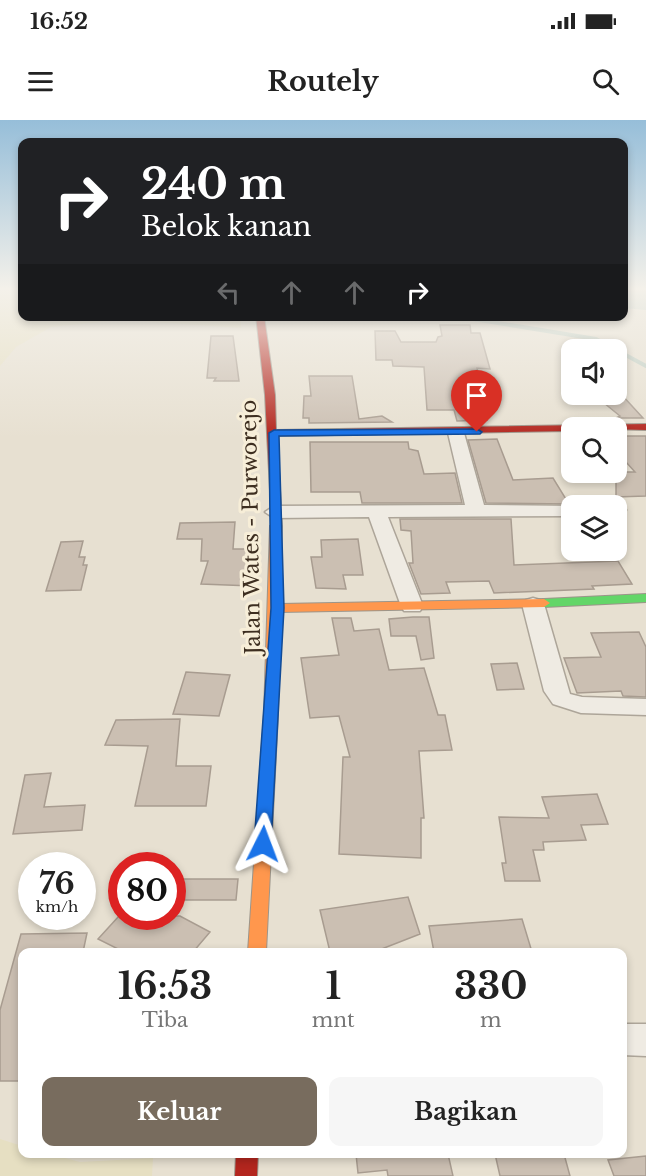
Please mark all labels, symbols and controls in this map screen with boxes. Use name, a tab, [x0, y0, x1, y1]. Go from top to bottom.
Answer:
text: 16:52	[30, 8, 88, 35]
icon: menu	[24, 65, 57, 98]
text: Routely	[267, 65, 379, 98]
icon: search	[589, 65, 622, 98]
text: 240 m	[141, 158, 286, 210]
icon: right	[42, 162, 120, 240]
text: Belok kanan	[141, 210, 311, 243]
icon: left	[212, 276, 245, 309]
icon: ahead	[275, 276, 308, 309]
icon: ahead	[338, 276, 371, 309]
icon: right	[401, 276, 434, 309]
map controls	[561, 339, 627, 561]
button: sound	[561, 339, 627, 405]
pin	[451, 370, 502, 432]
icon: arrive	[460, 379, 493, 412]
street label: Jalan Wates - Purworejo	[236, 399, 266, 658]
button: search	[561, 417, 627, 483]
button: layers	[561, 495, 627, 561]
position arrow	[231, 812, 295, 876]
speed limit sign: 80	[108, 852, 186, 930]
text: 76	[39, 865, 75, 902]
text: km/h	[36, 897, 78, 916]
text: 16:53	[118, 964, 212, 1009]
text: 1	[325, 964, 341, 1009]
text: 330	[454, 964, 527, 1009]
text: Tiba	[142, 1008, 188, 1032]
text: mnt	[312, 1008, 355, 1032]
text: m	[480, 1008, 502, 1032]
button: Keluar	[42, 1077, 317, 1146]
button: Bagikan	[329, 1077, 603, 1146]

